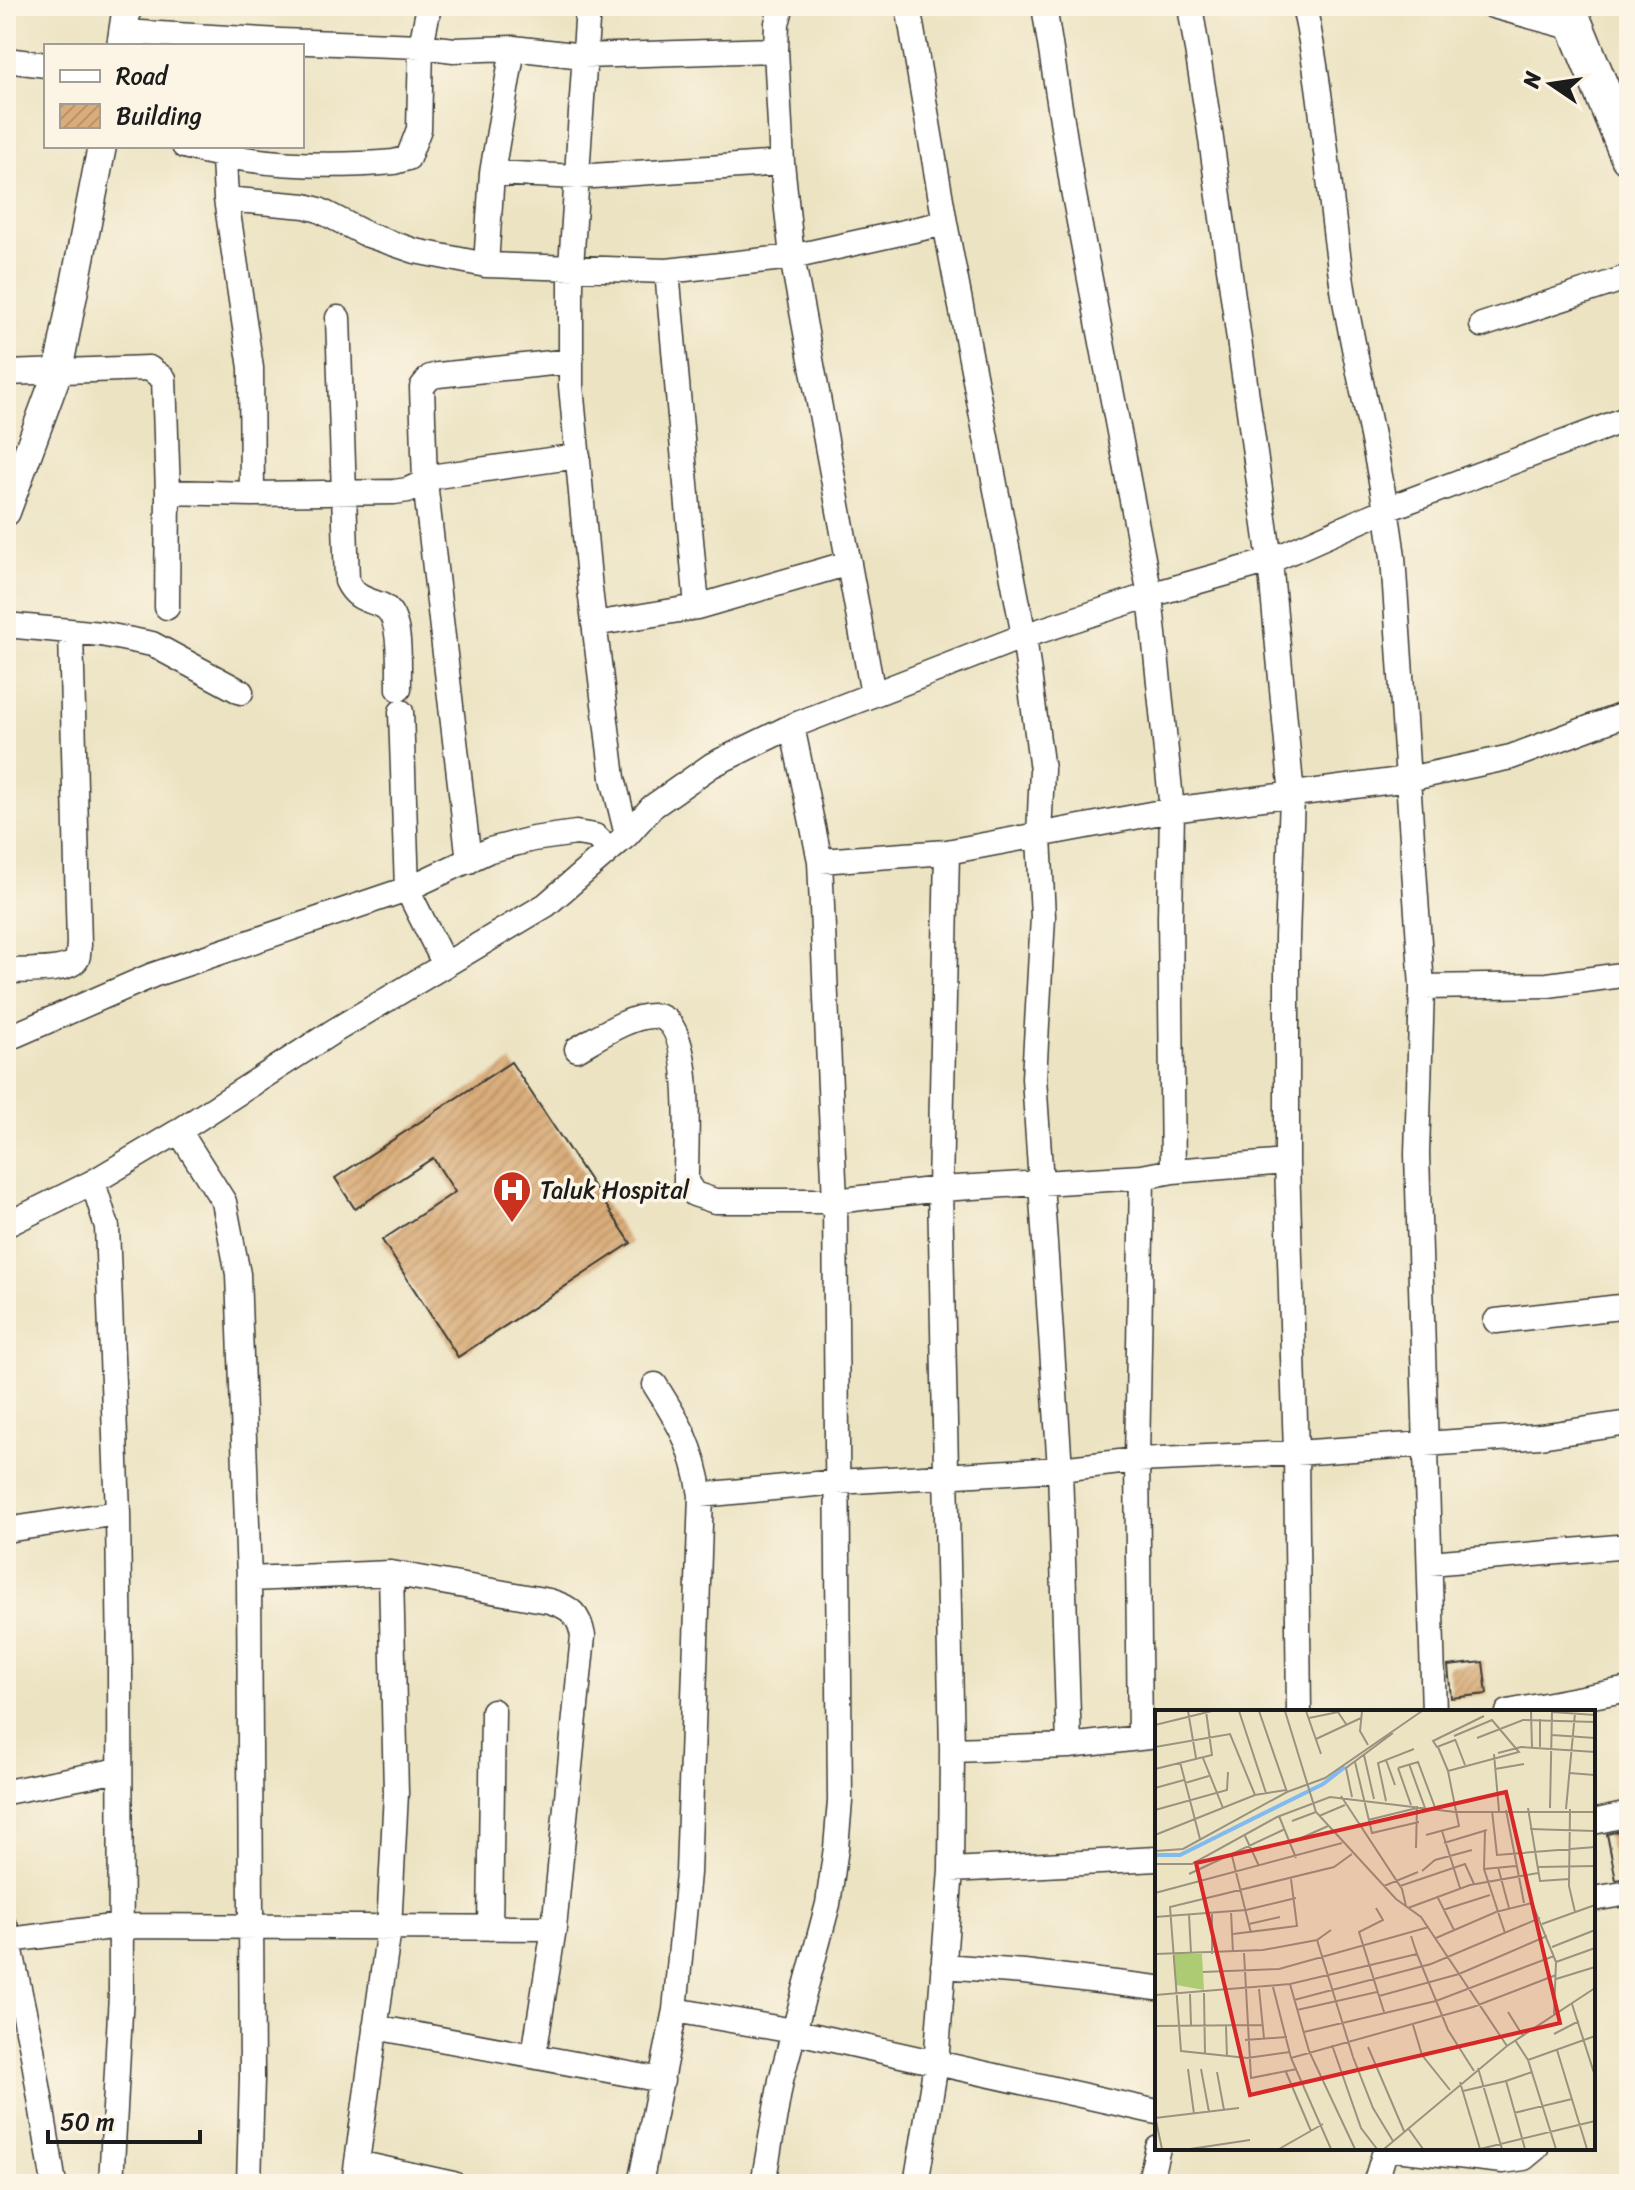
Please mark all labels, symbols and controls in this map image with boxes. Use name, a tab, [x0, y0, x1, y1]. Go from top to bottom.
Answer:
legend	[44, 44, 304, 148]
north arrow	[1511, 44, 1591, 124]
text: Road	[116, 55, 170, 97]
text: N	[1511, 67, 1553, 92]
text: Building	[116, 95, 202, 137]
hospital icon: Taluk Hospital	[491, 1169, 533, 1224]
place label: Taluk Hospital	[540, 1169, 690, 1211]
inset map	[1155, 1710, 1595, 2150]
scale bar	[48, 2094, 200, 2144]
text: 50 m	[60, 2101, 115, 2143]

